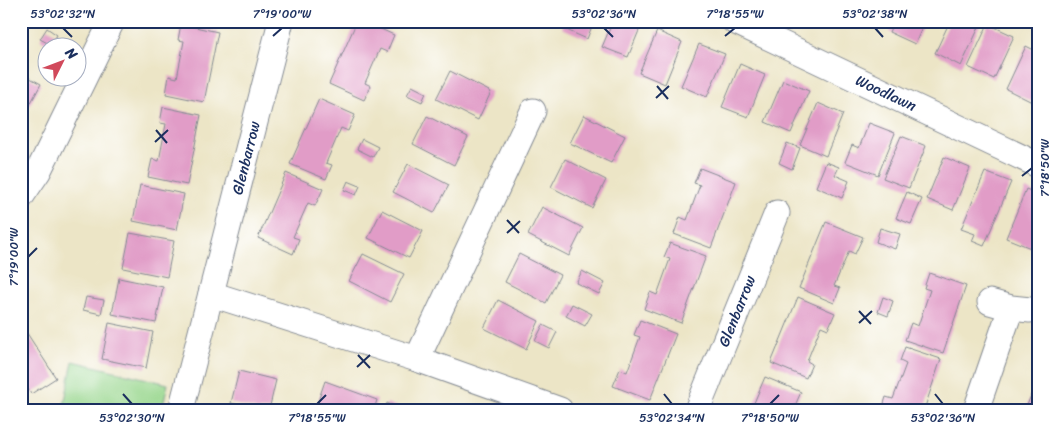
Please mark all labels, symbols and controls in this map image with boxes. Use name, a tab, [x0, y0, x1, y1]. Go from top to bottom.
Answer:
text: 53°02'32"N	[31, 3, 96, 25]
text: 7°19'00"W	[253, 3, 312, 25]
text: 53°02'36"N	[572, 3, 637, 25]
text: 7°18'55"W	[706, 3, 765, 25]
text: 53°02'38"N	[842, 3, 908, 25]
north arrow	[38, 38, 88, 88]
text: N	[58, 41, 84, 66]
street label: Woodlawn	[851, 67, 921, 119]
street label: Glenbarrow	[224, 118, 268, 198]
text: 7°18'50"W	[1034, 138, 1056, 197]
text: 7°19'00"W	[3, 227, 25, 286]
street label: Glenbarrow	[711, 271, 763, 351]
text: 53°02'30"N	[99, 407, 165, 429]
text: 7°18'55"W	[288, 407, 347, 429]
text: 53°02'34"N	[639, 407, 705, 429]
text: 7°18'50"W	[741, 407, 800, 429]
text: 53°02'36"N	[911, 407, 976, 429]

